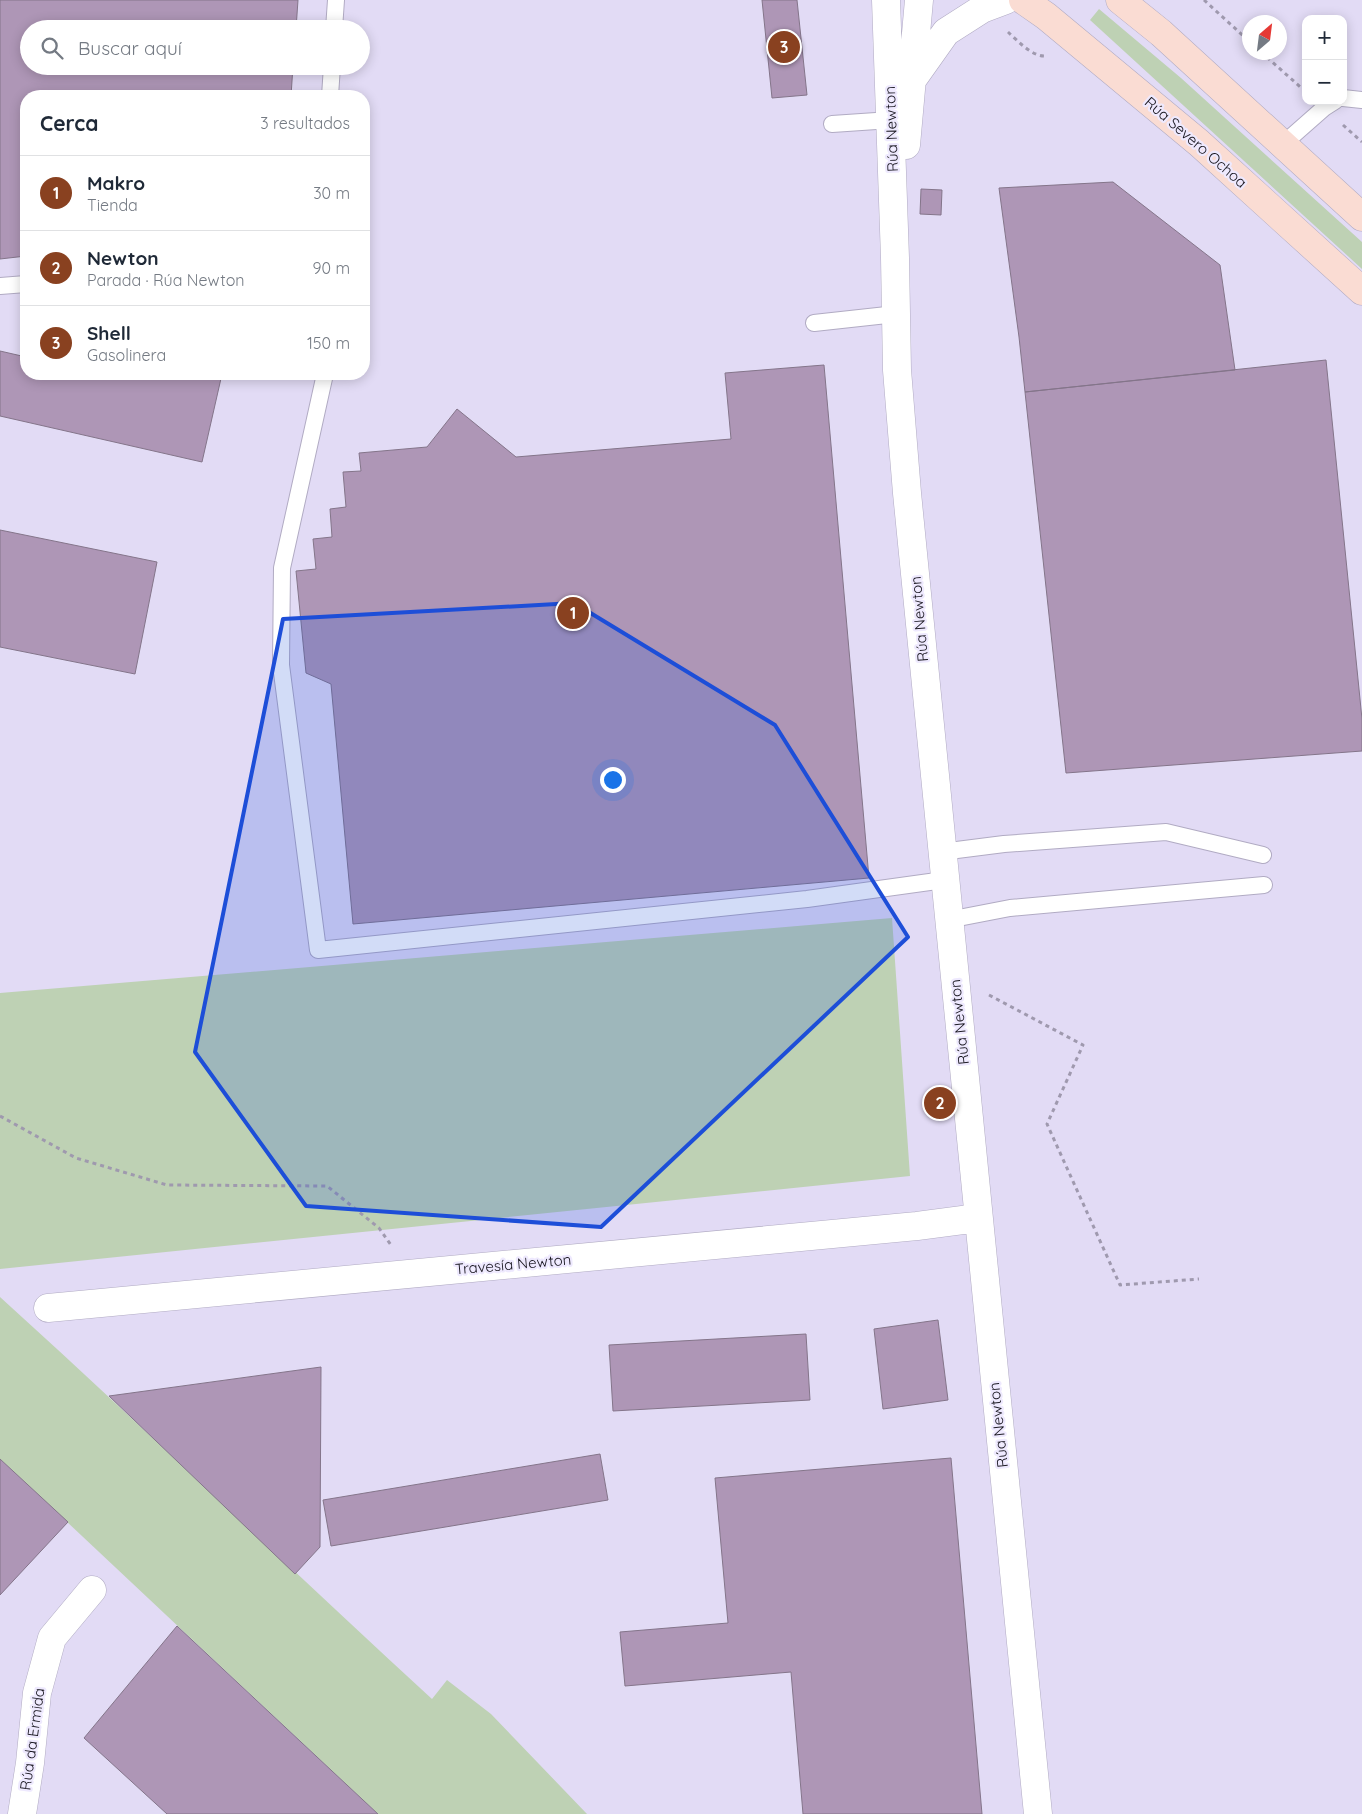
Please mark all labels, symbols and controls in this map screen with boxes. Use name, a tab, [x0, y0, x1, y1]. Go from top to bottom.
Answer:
north arrow	[1242, 15, 1287, 60]
map controls	[1302, 15, 1347, 105]
button: +	[1302, 15, 1347, 60]
search box	[20, 20, 370, 75]
pin: 3	[768, 28, 800, 66]
icon: search	[38, 34, 66, 62]
text: Buscar aquí	[78, 36, 182, 60]
button: −	[1302, 60, 1347, 105]
street label: Rúa Newton	[880, 86, 902, 172]
street label: Rúa Severo Ochoa	[1141, 92, 1251, 192]
text: Cerca	[40, 110, 98, 136]
text: 3 resultados	[260, 113, 350, 133]
text: Makro	[87, 171, 145, 195]
text: 1	[53, 183, 59, 203]
text: 30 m	[313, 183, 350, 203]
text: Tienda	[87, 195, 138, 215]
text: Newton	[87, 246, 159, 270]
text: 2	[51, 258, 61, 278]
text: 90 m	[313, 258, 350, 278]
text: Parada · Rúa Newton	[87, 270, 245, 290]
text: Shell	[87, 321, 131, 345]
text: 3	[52, 333, 60, 353]
text: 150 m	[307, 333, 350, 353]
text: Gasolinera	[87, 345, 166, 365]
street label: Rúa Newton	[906, 575, 932, 663]
pin: 1	[557, 594, 589, 632]
your location	[600, 767, 626, 793]
street label: Rúa Newton	[945, 978, 973, 1066]
pin: 2	[924, 1084, 956, 1122]
street label: Travesía Newton	[454, 1249, 572, 1279]
street label: Rúa Newton	[984, 1381, 1012, 1469]
street label: Rúa da Ermida	[15, 1687, 49, 1791]

